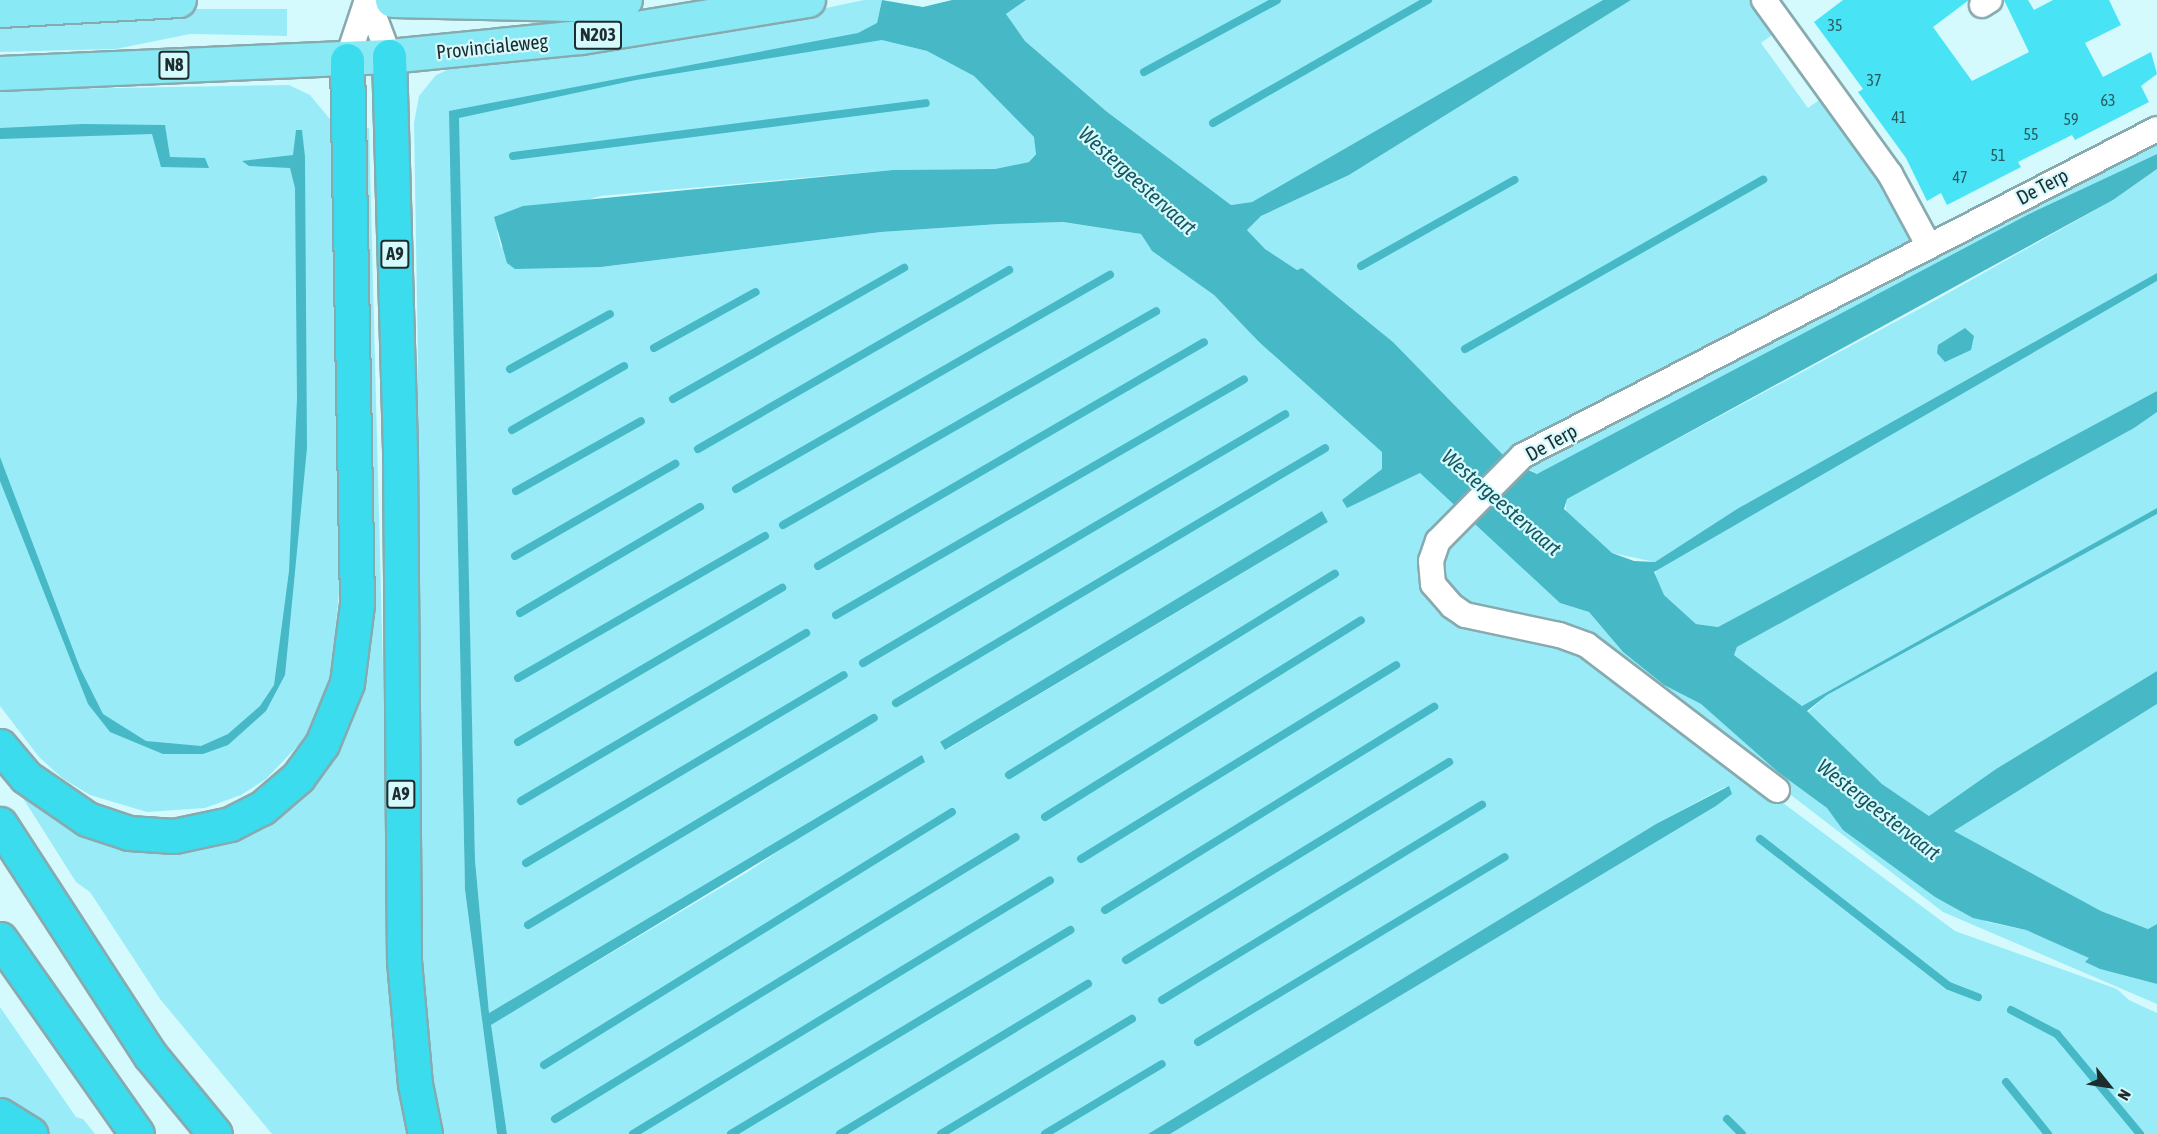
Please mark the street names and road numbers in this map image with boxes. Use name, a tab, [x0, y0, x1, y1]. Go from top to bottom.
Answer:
road number: N203	[574, 20, 622, 50]
street label: Provincialeweg	[435, 28, 549, 64]
road number: N8	[158, 50, 190, 80]
street label: De Terp	[2012, 162, 2072, 210]
road number: A9	[380, 239, 410, 269]
street label: De Terp	[1521, 418, 1581, 466]
road number: A9	[386, 779, 416, 809]

